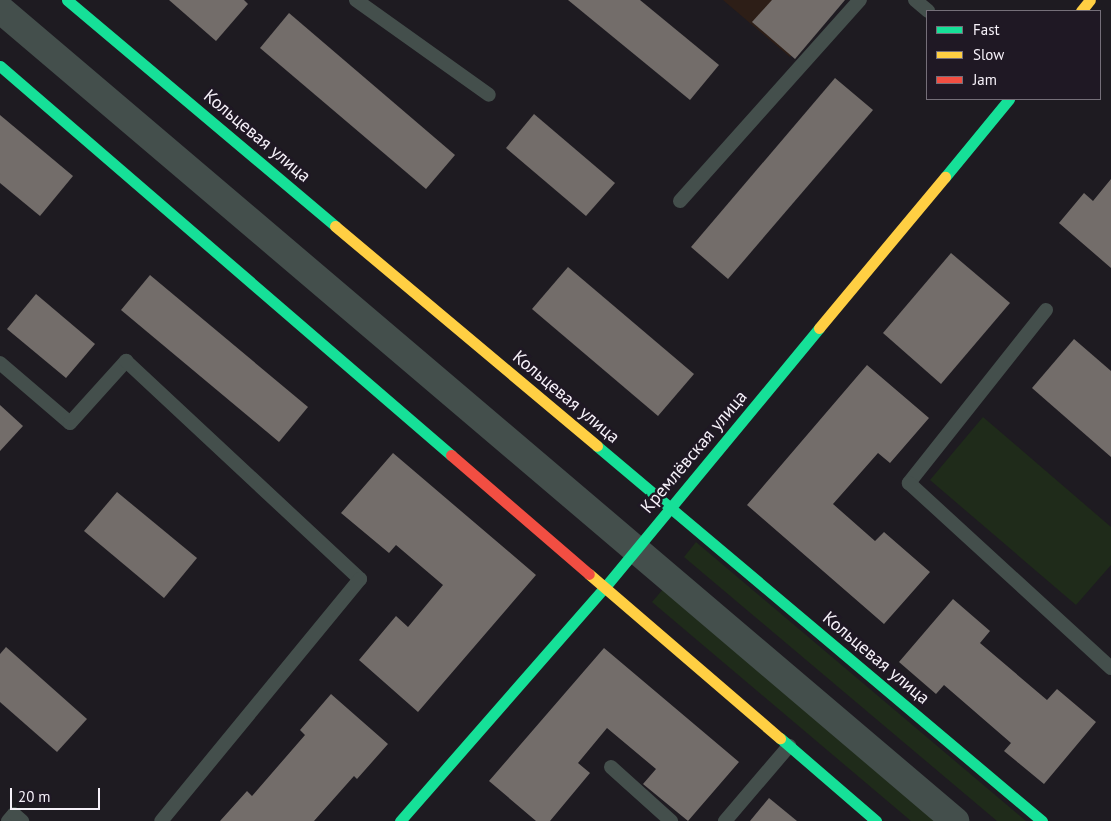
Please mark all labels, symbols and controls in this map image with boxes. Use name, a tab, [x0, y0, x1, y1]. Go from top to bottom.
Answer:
legend	[926, 10, 1101, 100]
text: Fast	[973, 20, 1000, 39]
text: Slow	[973, 45, 1004, 64]
text: Jam	[973, 70, 997, 89]
street label: Кольцевая улица	[199, 85, 315, 187]
street label: Кольцевая улица	[508, 346, 624, 448]
street label: Кремлёвская улица	[636, 386, 752, 518]
street label: Кольцевая улица	[818, 607, 934, 709]
scale bar	[12, 778, 102, 810]
text: 20 m	[18, 787, 51, 806]

